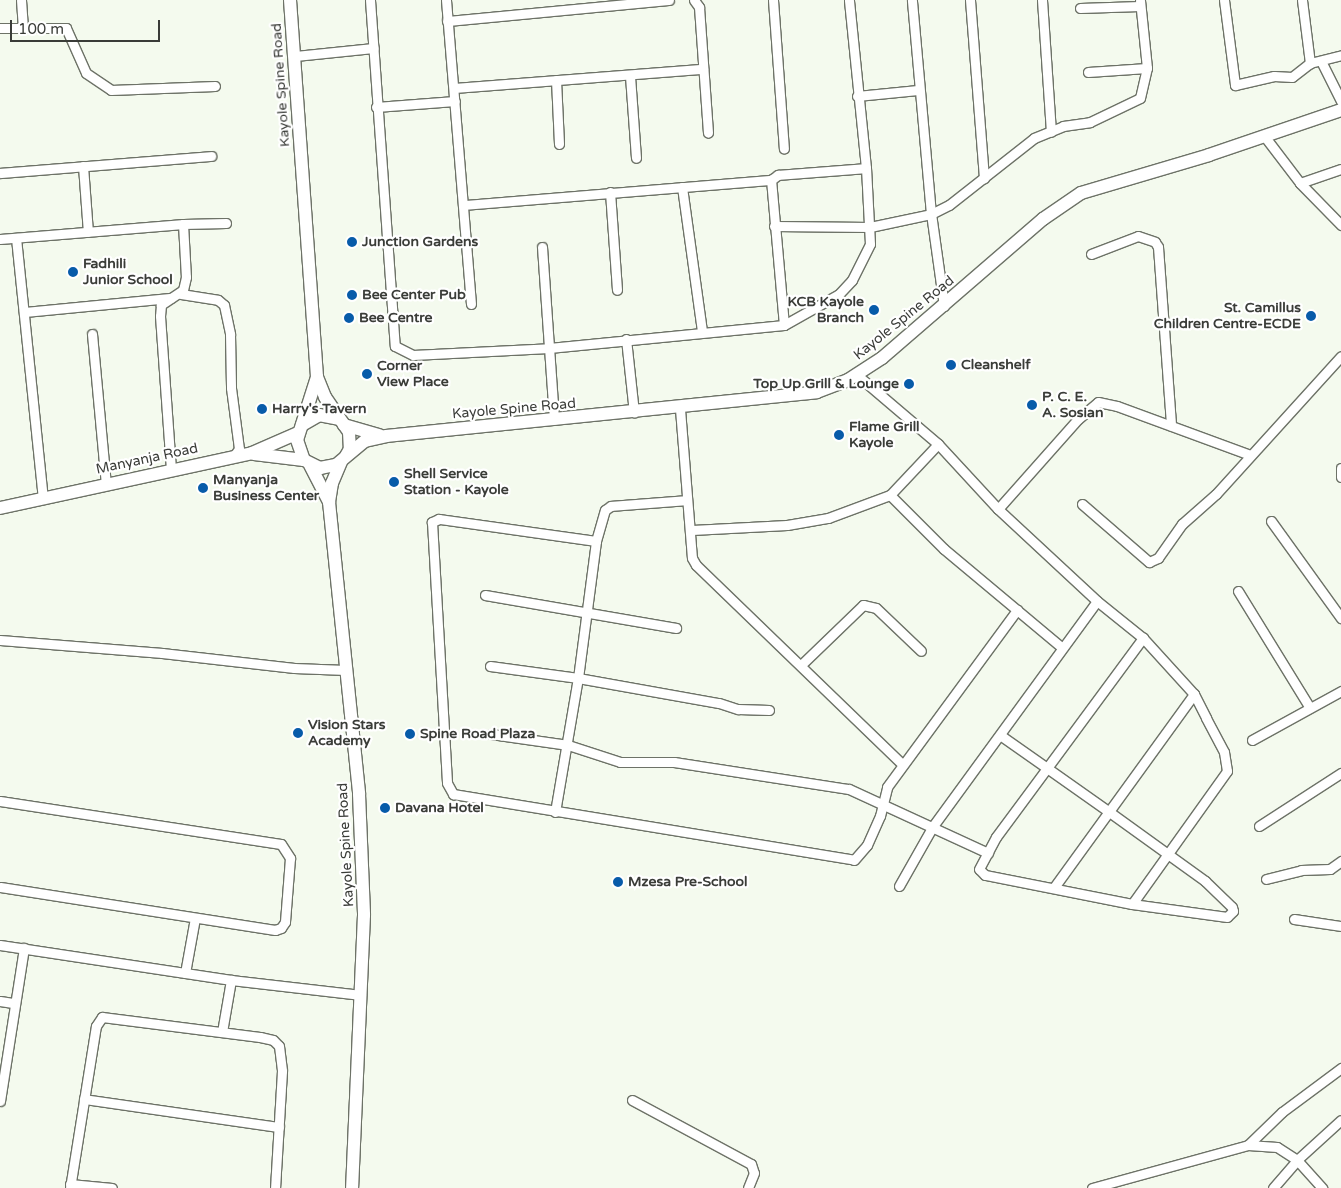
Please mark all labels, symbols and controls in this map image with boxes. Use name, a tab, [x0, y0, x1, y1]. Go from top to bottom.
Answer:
scale bar	[12, 10, 162, 42]
text: 100 m	[18, 20, 64, 38]
street label: Kayole Spine Road	[268, 22, 294, 148]
place label: Junction Gardens	[362, 234, 478, 250]
marker: Junction Gardens	[346, 236, 358, 248]
place label: Fadhili Junior School	[83, 256, 173, 288]
marker: Fadhili Junior School	[67, 266, 79, 278]
street label: Kayole Spine Road	[850, 272, 958, 364]
place label: Bee Center Pub	[362, 287, 466, 303]
marker: Bee Center Pub	[346, 289, 358, 301]
place label: KCB Kayole Branch	[788, 294, 864, 326]
place label: St. Camillus Children Centre-ECDE	[1154, 300, 1301, 332]
marker: KCB Kayole Branch	[868, 304, 880, 316]
place label: Bee Centre	[359, 310, 432, 326]
marker: St. Camillus Children Centre-ECDE	[1305, 310, 1317, 322]
marker: Bee Centre	[343, 312, 355, 324]
place label: Cleanshelf	[961, 357, 1031, 373]
place label: Corner View Place	[377, 358, 449, 391]
marker: Cleanshelf	[945, 359, 957, 371]
marker: Corner View Place	[361, 368, 373, 380]
place label: Top Up Grill & Lounge	[753, 376, 899, 392]
marker: Top Up Grill & Lounge	[903, 378, 915, 390]
place label: P. C. E. A. Sosian	[1042, 389, 1103, 422]
street label: Kayole Spine Road	[451, 395, 577, 423]
marker: P. C. E. A. Sosian	[1026, 399, 1038, 411]
place label: Harry's Tavern	[272, 401, 366, 417]
marker: Harry's Tavern	[256, 403, 268, 415]
place label: Flame Grill Kayole	[849, 419, 920, 452]
marker: Flame Grill Kayole	[833, 429, 845, 441]
street label: Manyanja Road	[94, 440, 200, 478]
place label: Shell Service Station - Kayole	[404, 466, 509, 498]
place label: Manyanja Business Center	[213, 472, 319, 504]
marker: Shell Service Station - Kayole	[388, 476, 400, 488]
marker: Manyanja Business Center	[197, 482, 209, 494]
place label: Vision Stars Academy	[308, 717, 386, 750]
place label: Spine Road Plaza	[420, 726, 535, 742]
marker: Vision Stars Academy	[292, 727, 304, 739]
marker: Spine Road Plaza	[404, 728, 416, 740]
street label: Kayole Spine Road	[334, 783, 358, 907]
place label: Davana Hotel	[395, 800, 484, 816]
marker: Davana Hotel	[379, 802, 391, 814]
place label: Mzesa Pre-School	[628, 874, 748, 890]
marker: Mzesa Pre-School	[612, 876, 624, 888]

